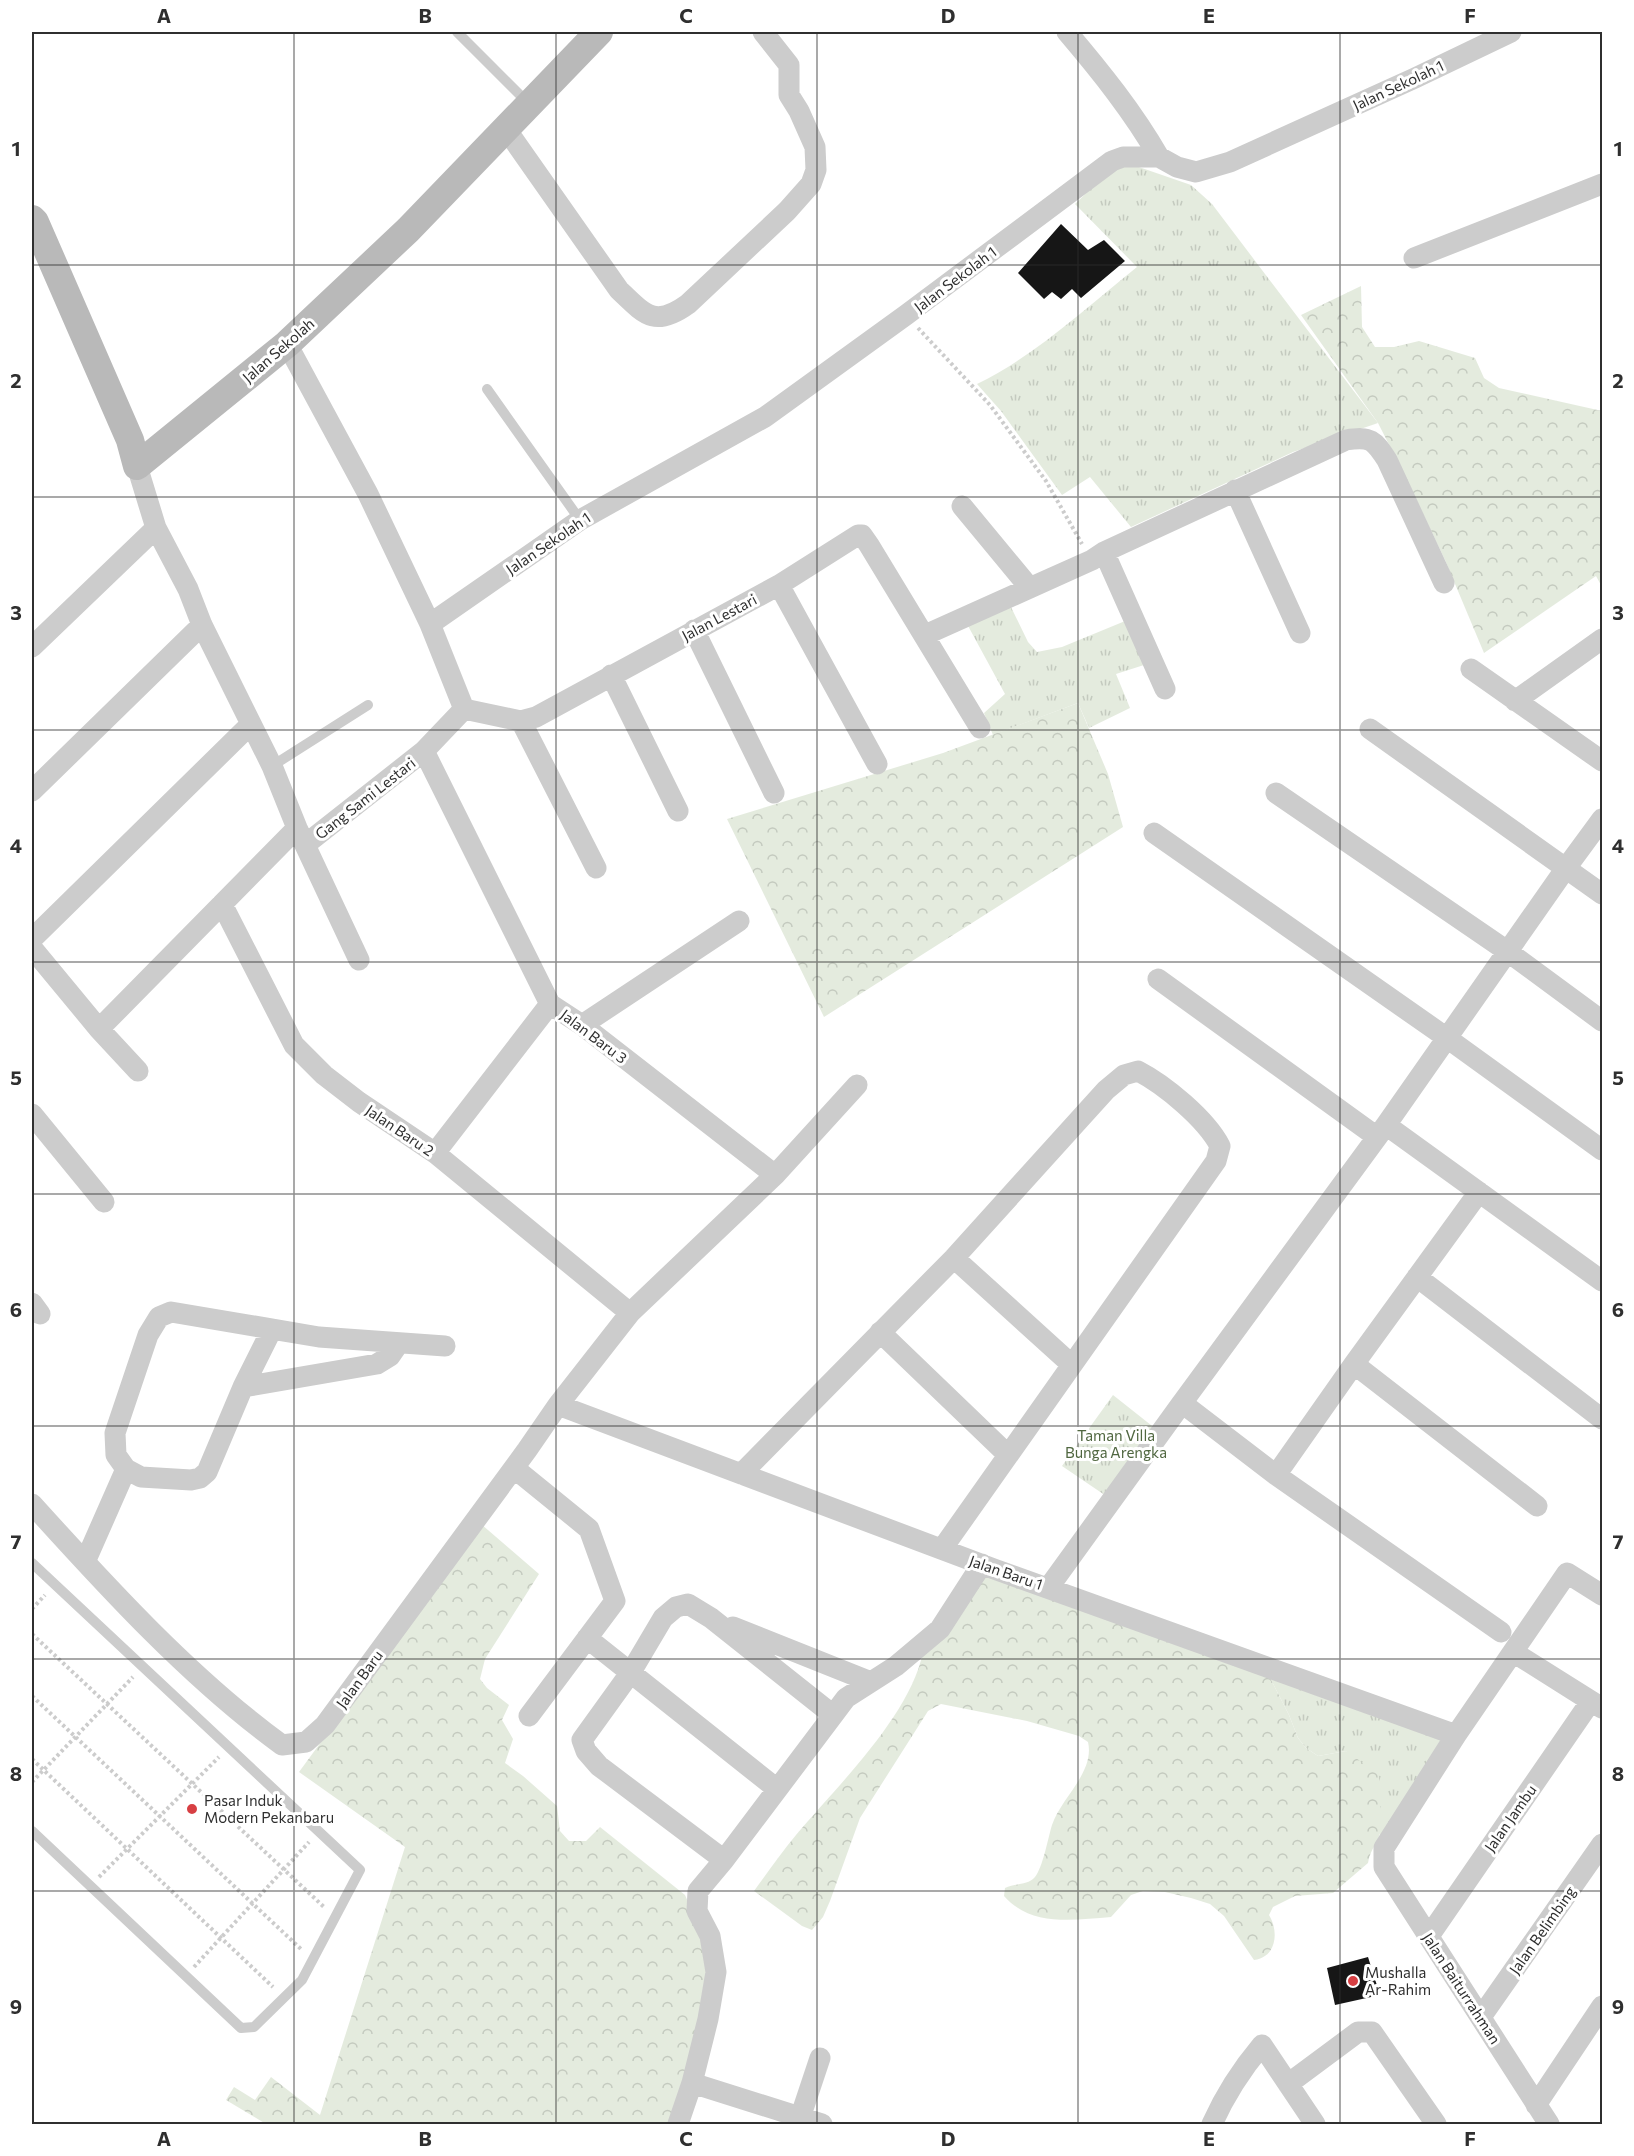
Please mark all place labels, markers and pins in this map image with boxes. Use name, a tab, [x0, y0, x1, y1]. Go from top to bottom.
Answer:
place label: Pasar Induk Modern Pekanbaru	[204, 1791, 334, 1826]
marker: Pasar Induk Modern Pekanbaru	[185, 1802, 199, 1816]
place label: Mushalla Ar-Rahim	[1365, 1963, 1431, 1998]
marker: Mushalla Ar-Rahim	[1346, 1974, 1360, 1988]

